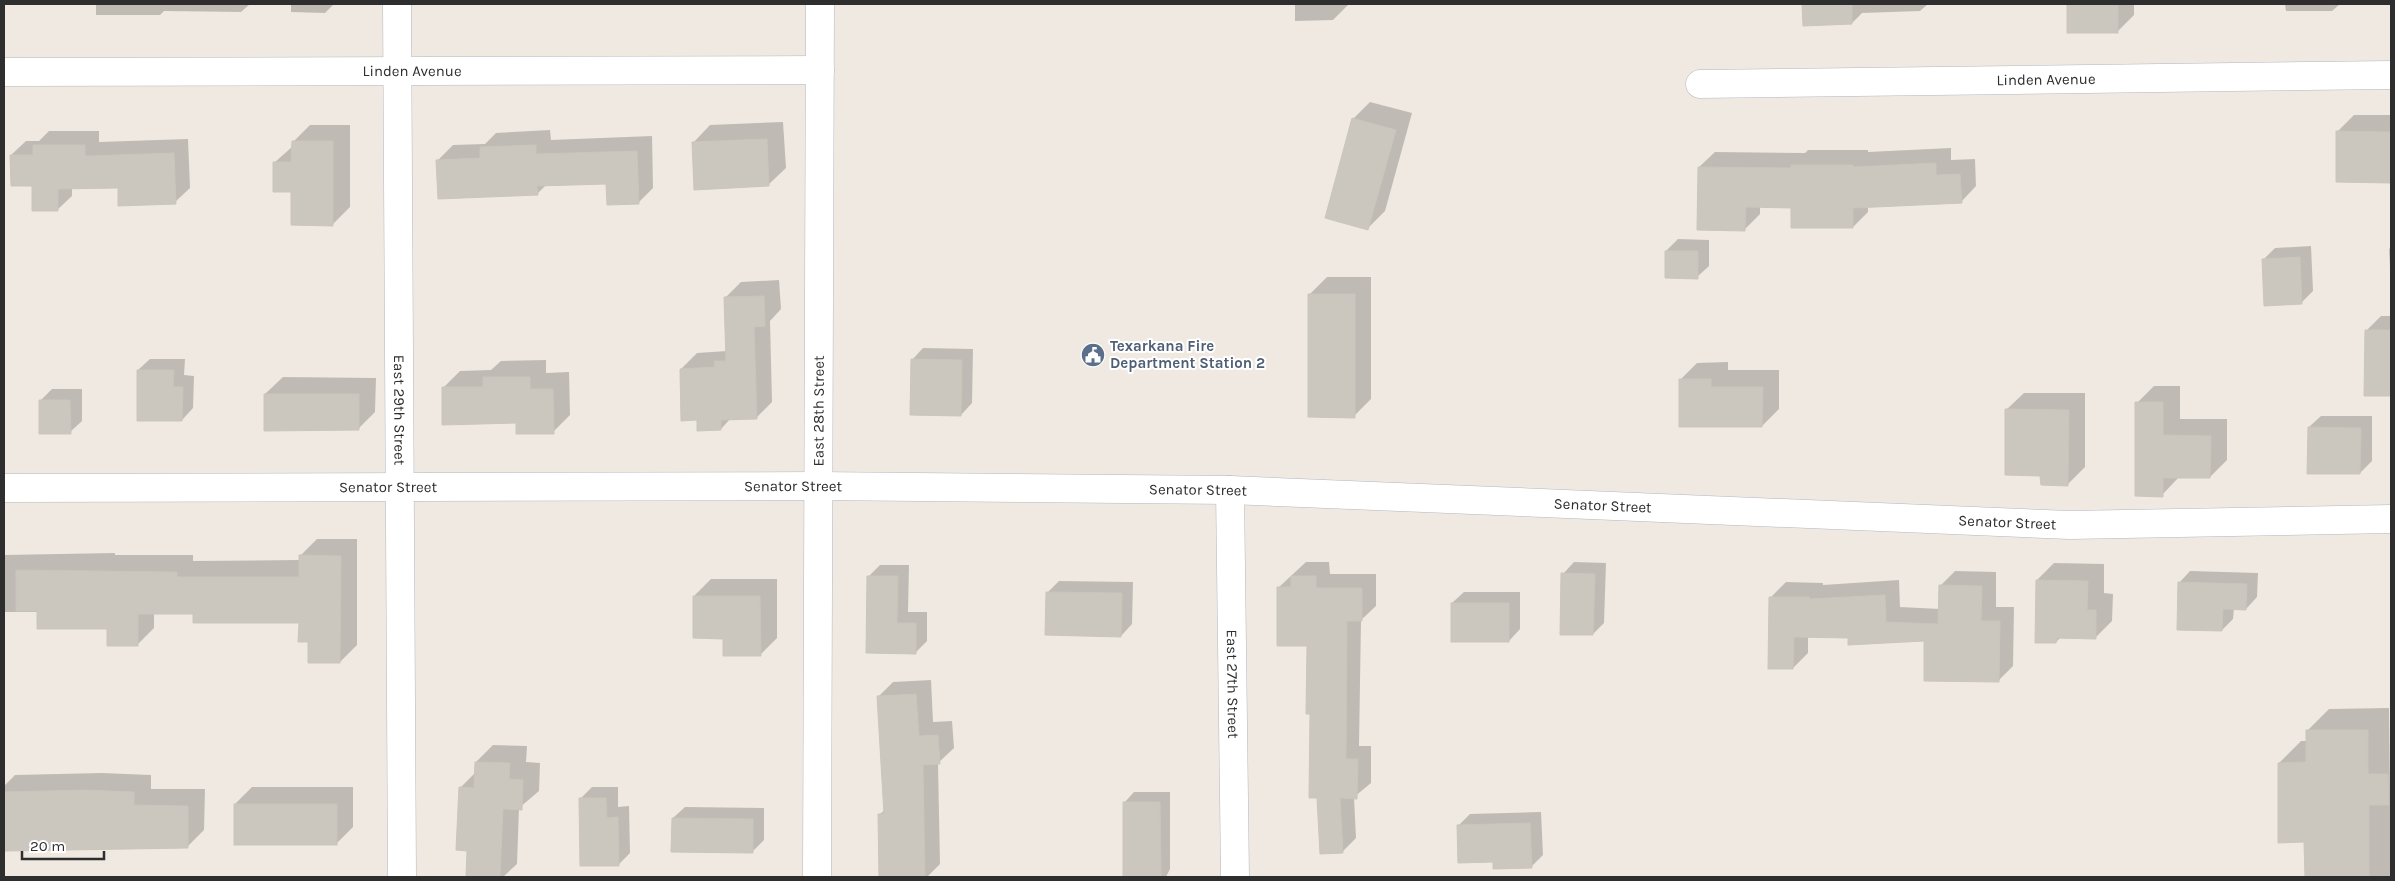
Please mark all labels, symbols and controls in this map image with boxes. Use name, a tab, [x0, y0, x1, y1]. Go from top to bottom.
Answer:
street label: Linden Avenue	[362, 62, 462, 80]
street label: Linden Avenue	[1996, 70, 2096, 89]
place label: Texarkana Fire Department Station 2	[1110, 337, 1265, 372]
public building icon: Texarkana Fire Department Station 2	[1080, 342, 1106, 368]
street label: East 29th Street	[390, 355, 409, 466]
street label: East 28th Street	[809, 355, 828, 467]
street label: Senator Street	[744, 477, 843, 495]
street label: Senator Street	[339, 478, 437, 496]
street label: Senator Street	[1149, 480, 1248, 500]
street label: Senator Street	[1553, 494, 1652, 517]
street label: Senator Street	[1958, 511, 2057, 533]
street label: East 27th Street	[1223, 629, 1242, 739]
scale bar	[22, 828, 105, 860]
text: 20 m	[30, 837, 65, 855]

